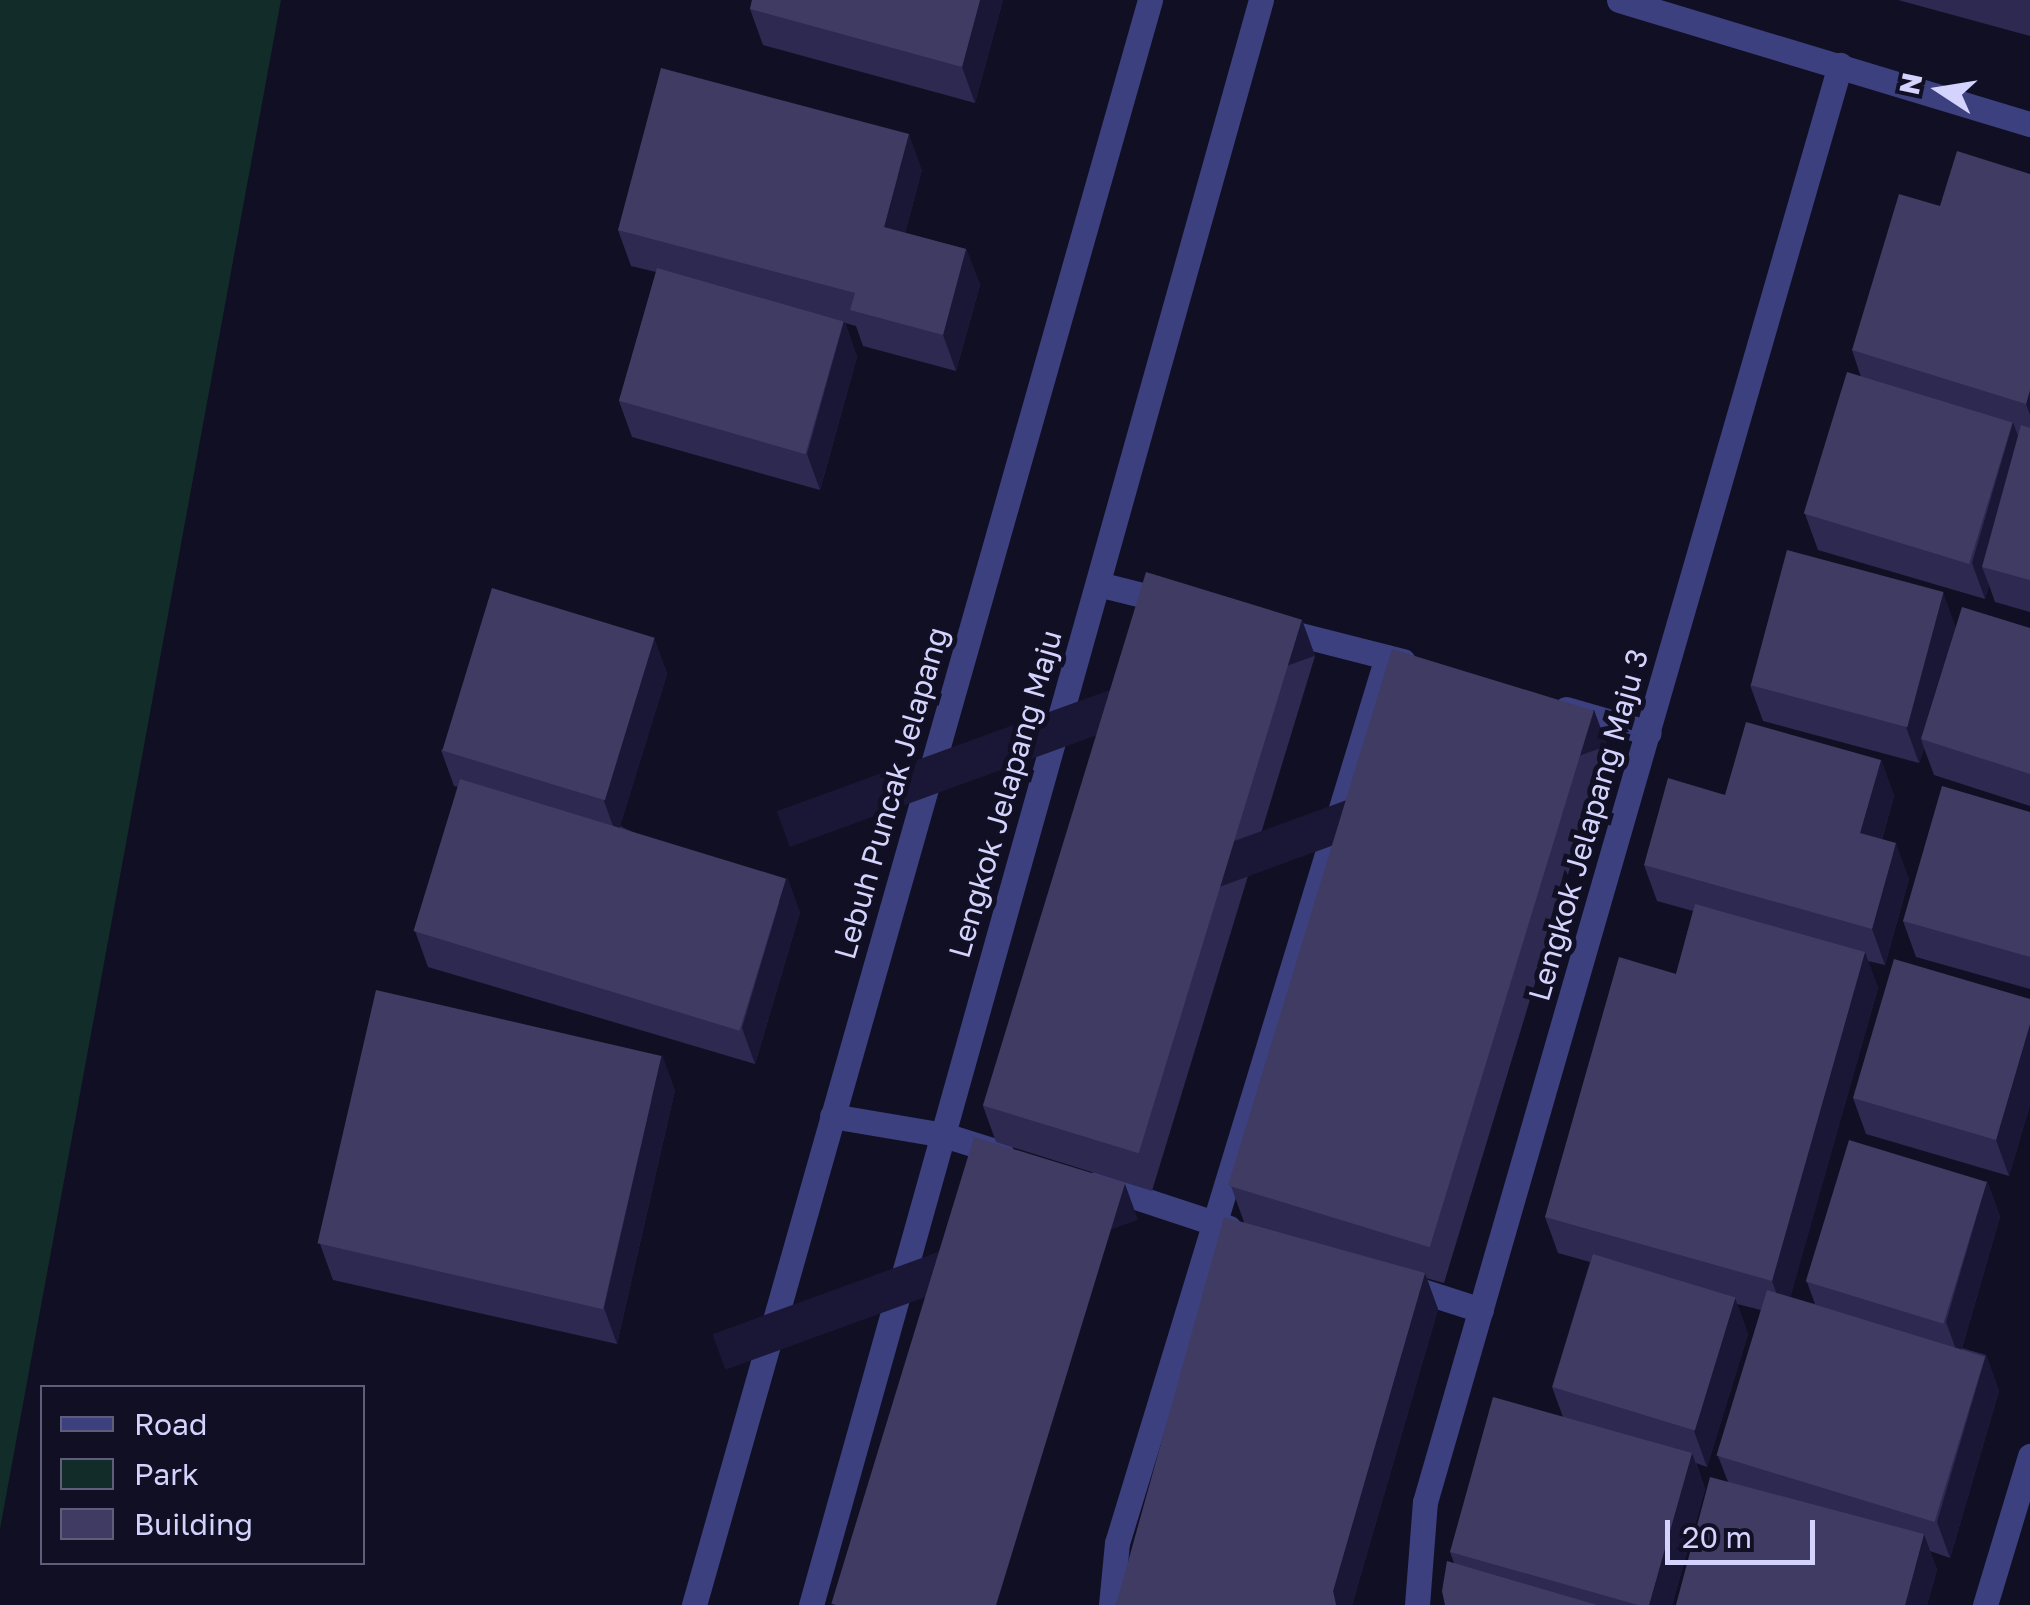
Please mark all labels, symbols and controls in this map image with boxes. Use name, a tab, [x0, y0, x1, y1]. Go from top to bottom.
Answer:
north arrow	[1890, 40, 1990, 140]
text: N	[1892, 70, 1929, 97]
street label: Lebuh Puncak Jelapang	[826, 623, 956, 963]
street label: Lengkok Jelapang Maju	[941, 626, 1069, 962]
street label: Lengkok Jelapang Maju 3	[1520, 645, 1656, 1005]
legend	[40, 1385, 365, 1565]
text: Road	[134, 1406, 208, 1442]
text: Park	[134, 1456, 199, 1492]
scale bar	[1670, 1500, 1820, 1562]
text: Building	[134, 1506, 253, 1542]
text: 20 m	[1682, 1519, 1752, 1555]

